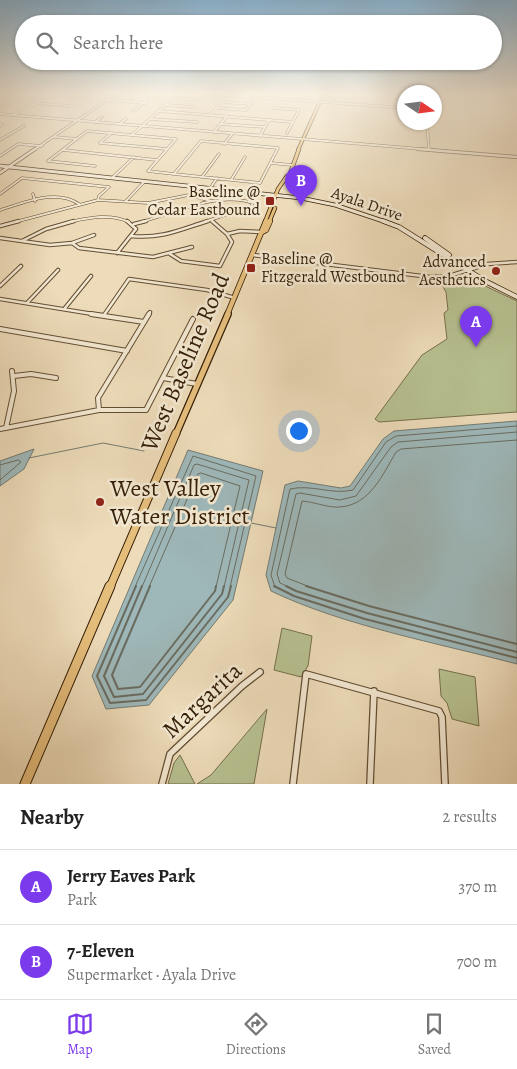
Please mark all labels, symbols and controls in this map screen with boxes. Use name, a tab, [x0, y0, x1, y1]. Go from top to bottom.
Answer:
search box	[15, 15, 502, 70]
icon: search	[33, 29, 61, 57]
text: Search here	[73, 30, 163, 56]
north arrow	[397, 85, 442, 130]
pin: B	[285, 165, 317, 206]
place label: Baseline @ Cedar Eastbound	[147, 181, 260, 221]
street label: Ayala Drive	[328, 181, 405, 226]
marker: Baseline @ Cedar Eastbound	[264, 195, 276, 207]
place label: Baseline @ Fitzgerald Westbound	[261, 248, 405, 288]
place label: Advanced Aesthetics	[418, 251, 486, 291]
marker: Baseline @ Fitzgerald Westbound	[245, 262, 257, 274]
marker: Advanced Aesthetics	[490, 265, 502, 277]
street label: West Baseline Road	[133, 268, 237, 457]
pin: A	[460, 306, 492, 347]
your location	[286, 418, 312, 444]
place label: West Valley Water District	[109, 472, 250, 532]
marker: West Valley Water District	[94, 496, 106, 508]
street label: Margarita	[155, 654, 249, 745]
text: Nearby	[20, 803, 83, 831]
text: 2 results	[442, 806, 497, 828]
text: Jerry Eaves Park	[67, 863, 195, 889]
text: A	[31, 876, 41, 898]
text: 370 m	[459, 876, 497, 898]
text: Park	[67, 889, 97, 911]
text: 7-Eleven	[67, 938, 135, 964]
text: B	[31, 951, 41, 973]
text: 700 m	[457, 951, 497, 973]
text: Supermarket · Ayala Drive	[67, 964, 236, 986]
tab: Map	[66, 1010, 94, 1059]
tab: Directions	[226, 1010, 286, 1059]
tab: Saved	[418, 1010, 451, 1059]

